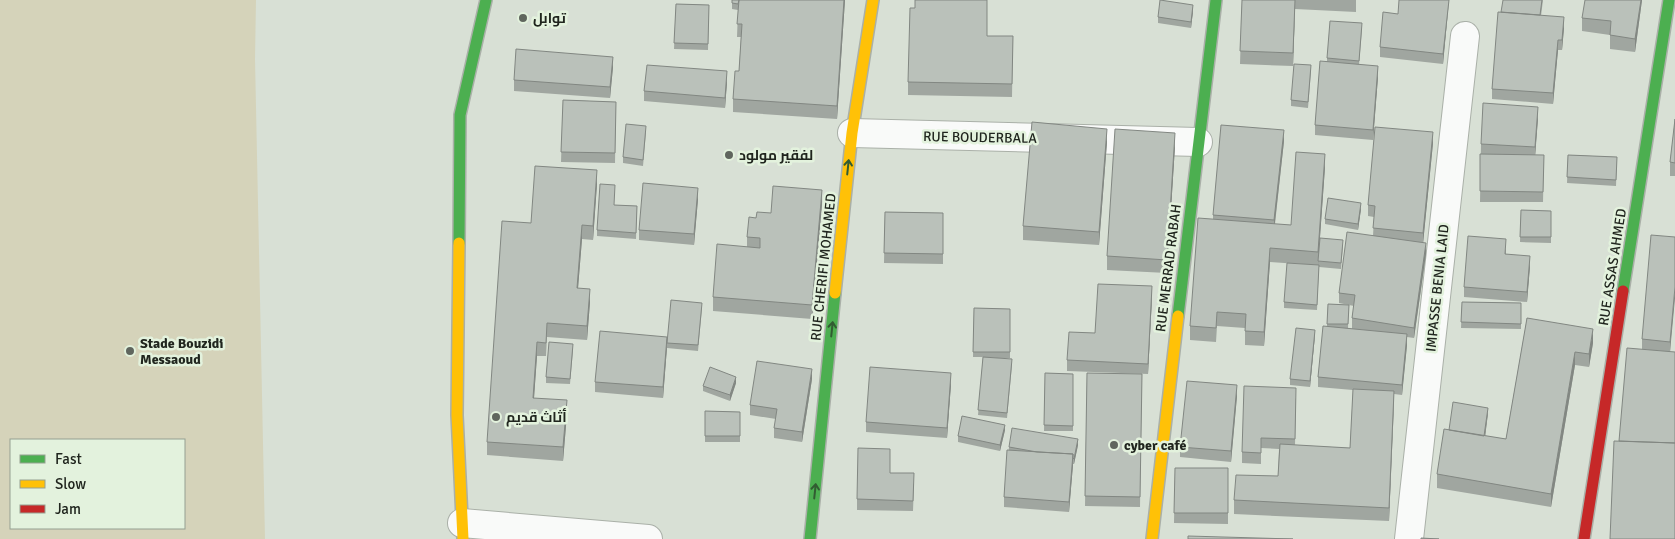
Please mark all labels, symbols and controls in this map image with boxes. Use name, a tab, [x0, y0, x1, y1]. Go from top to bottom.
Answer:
place label: توابل	[533, 10, 567, 27]
marker: توابل	[517, 12, 529, 24]
street label: RUE BOUDERBALA	[923, 128, 1037, 147]
place label: لفقير مولود	[739, 147, 813, 164]
marker: لفقير مولود	[723, 149, 735, 161]
one-way arrow	[844, 160, 853, 176]
street label: RUE CHERIFI MOHAMED	[807, 192, 840, 342]
street label: RUE MERRAD RABAH	[1152, 203, 1185, 333]
street label: RUE ASSAS AHMED	[1595, 207, 1630, 327]
street label: IMPASSE BENIA LAID	[1422, 223, 1453, 353]
one-way arrow	[827, 321, 837, 337]
place label: Stade Bouzidi Messaoud	[140, 335, 224, 368]
marker: Stade Bouzidi Messaoud	[124, 345, 136, 357]
place label: أثاث قديم	[506, 408, 567, 427]
marker: أثاث قديم	[490, 411, 502, 423]
place label: cyber café	[1124, 437, 1186, 454]
legend	[10, 439, 185, 529]
marker: cyber café	[1108, 439, 1120, 451]
text: Fast	[55, 450, 82, 468]
text: Slow	[55, 475, 86, 493]
one-way arrow	[810, 483, 820, 499]
text: Jam	[55, 500, 81, 518]

